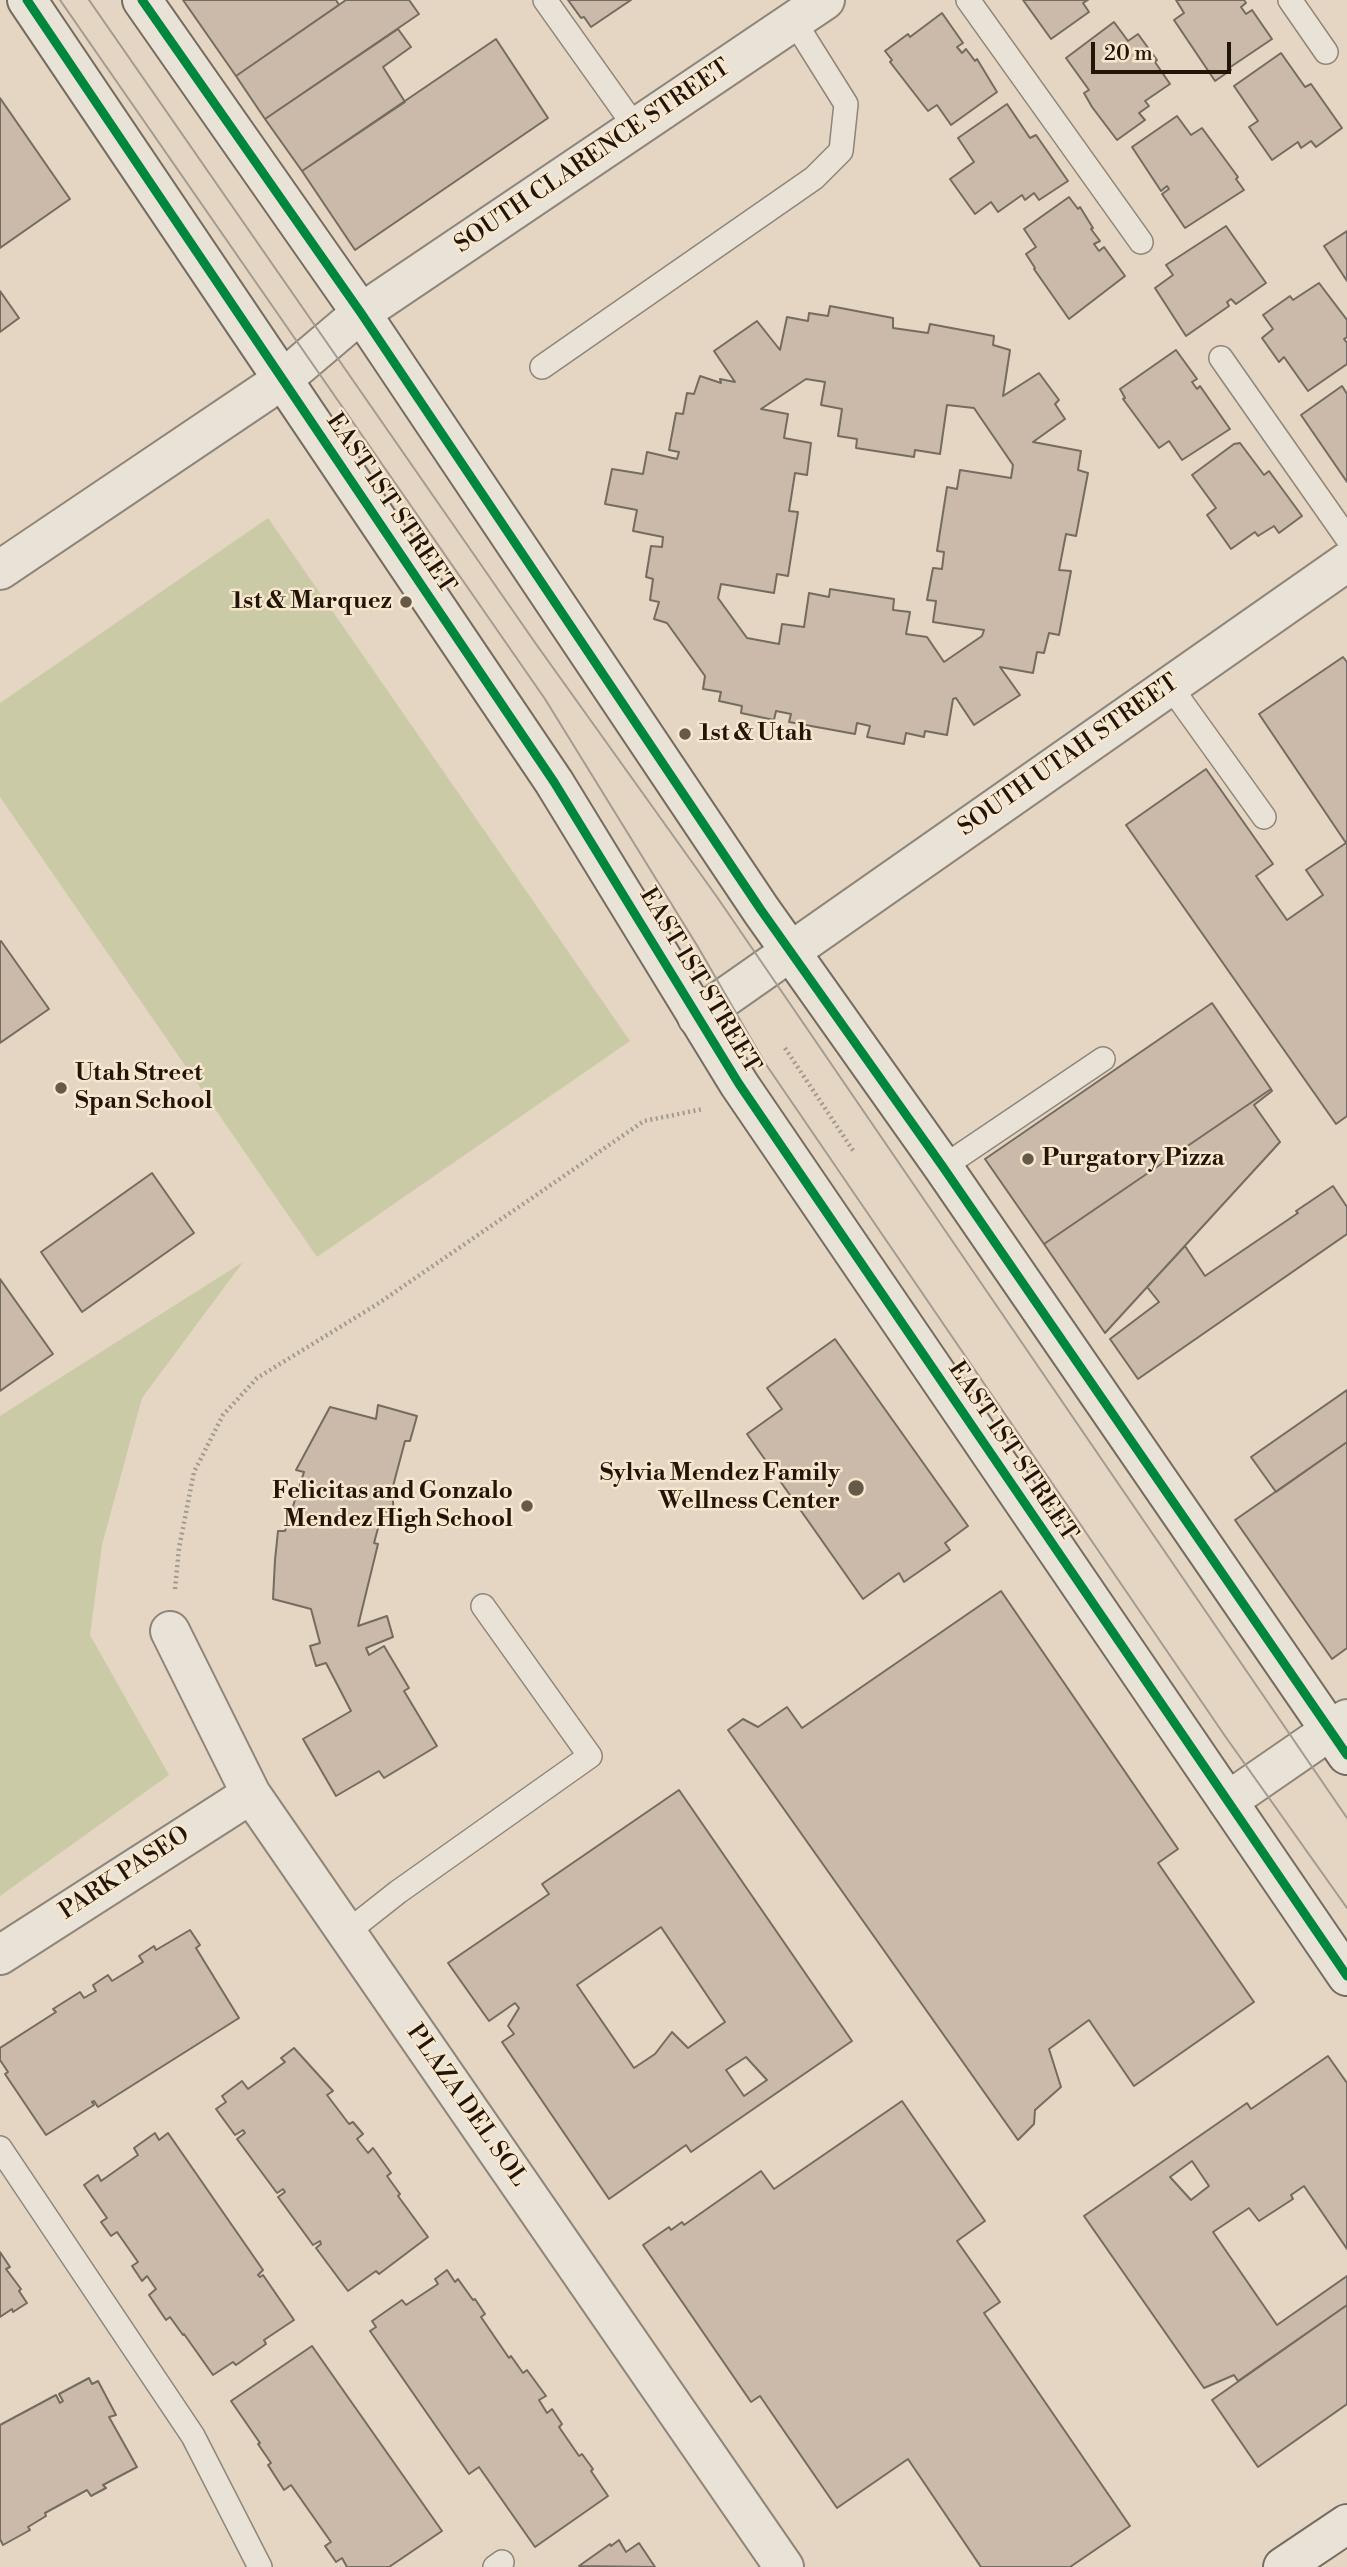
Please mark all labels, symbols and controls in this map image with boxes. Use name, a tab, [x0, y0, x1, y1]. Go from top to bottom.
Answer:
scale bar	[1095, 28, 1235, 72]
text: 20 m	[1104, 41, 1153, 67]
street label: SOUTH CLARENCE STREET	[450, 54, 736, 260]
street label: EAST 1ST STREET	[319, 409, 461, 599]
place label: 1st & Marquez	[232, 588, 392, 616]
marker: 1st & Marquez	[398, 594, 414, 610]
street label: SOUTH UTAH STREET	[953, 669, 1185, 843]
place label: 1st & Utah	[699, 720, 812, 748]
marker: 1st & Utah	[677, 726, 693, 742]
street label: EAST 1ST STREET	[632, 883, 766, 1079]
place label: Utah Street Span School	[75, 1060, 212, 1116]
marker: Utah Street Span School	[53, 1080, 69, 1096]
place label: Purgatory Pizza	[1042, 1145, 1224, 1173]
marker: Purgatory Pizza	[1020, 1151, 1036, 1167]
street label: EAST 1ST STREET	[941, 1357, 1083, 1547]
place label: Sylvia Mendez Family Wellness Center	[600, 1460, 840, 1516]
place label: Felicitas and Gonzalo Mendez High School	[272, 1478, 513, 1534]
marker: Sylvia Mendez Family Wellness Center	[846, 1478, 866, 1498]
marker: Felicitas and Gonzalo Mendez High School	[519, 1498, 535, 1514]
street label: PARK PASEO	[55, 1821, 195, 1927]
street label: PLAZA DEL SOL	[399, 2019, 533, 2193]

